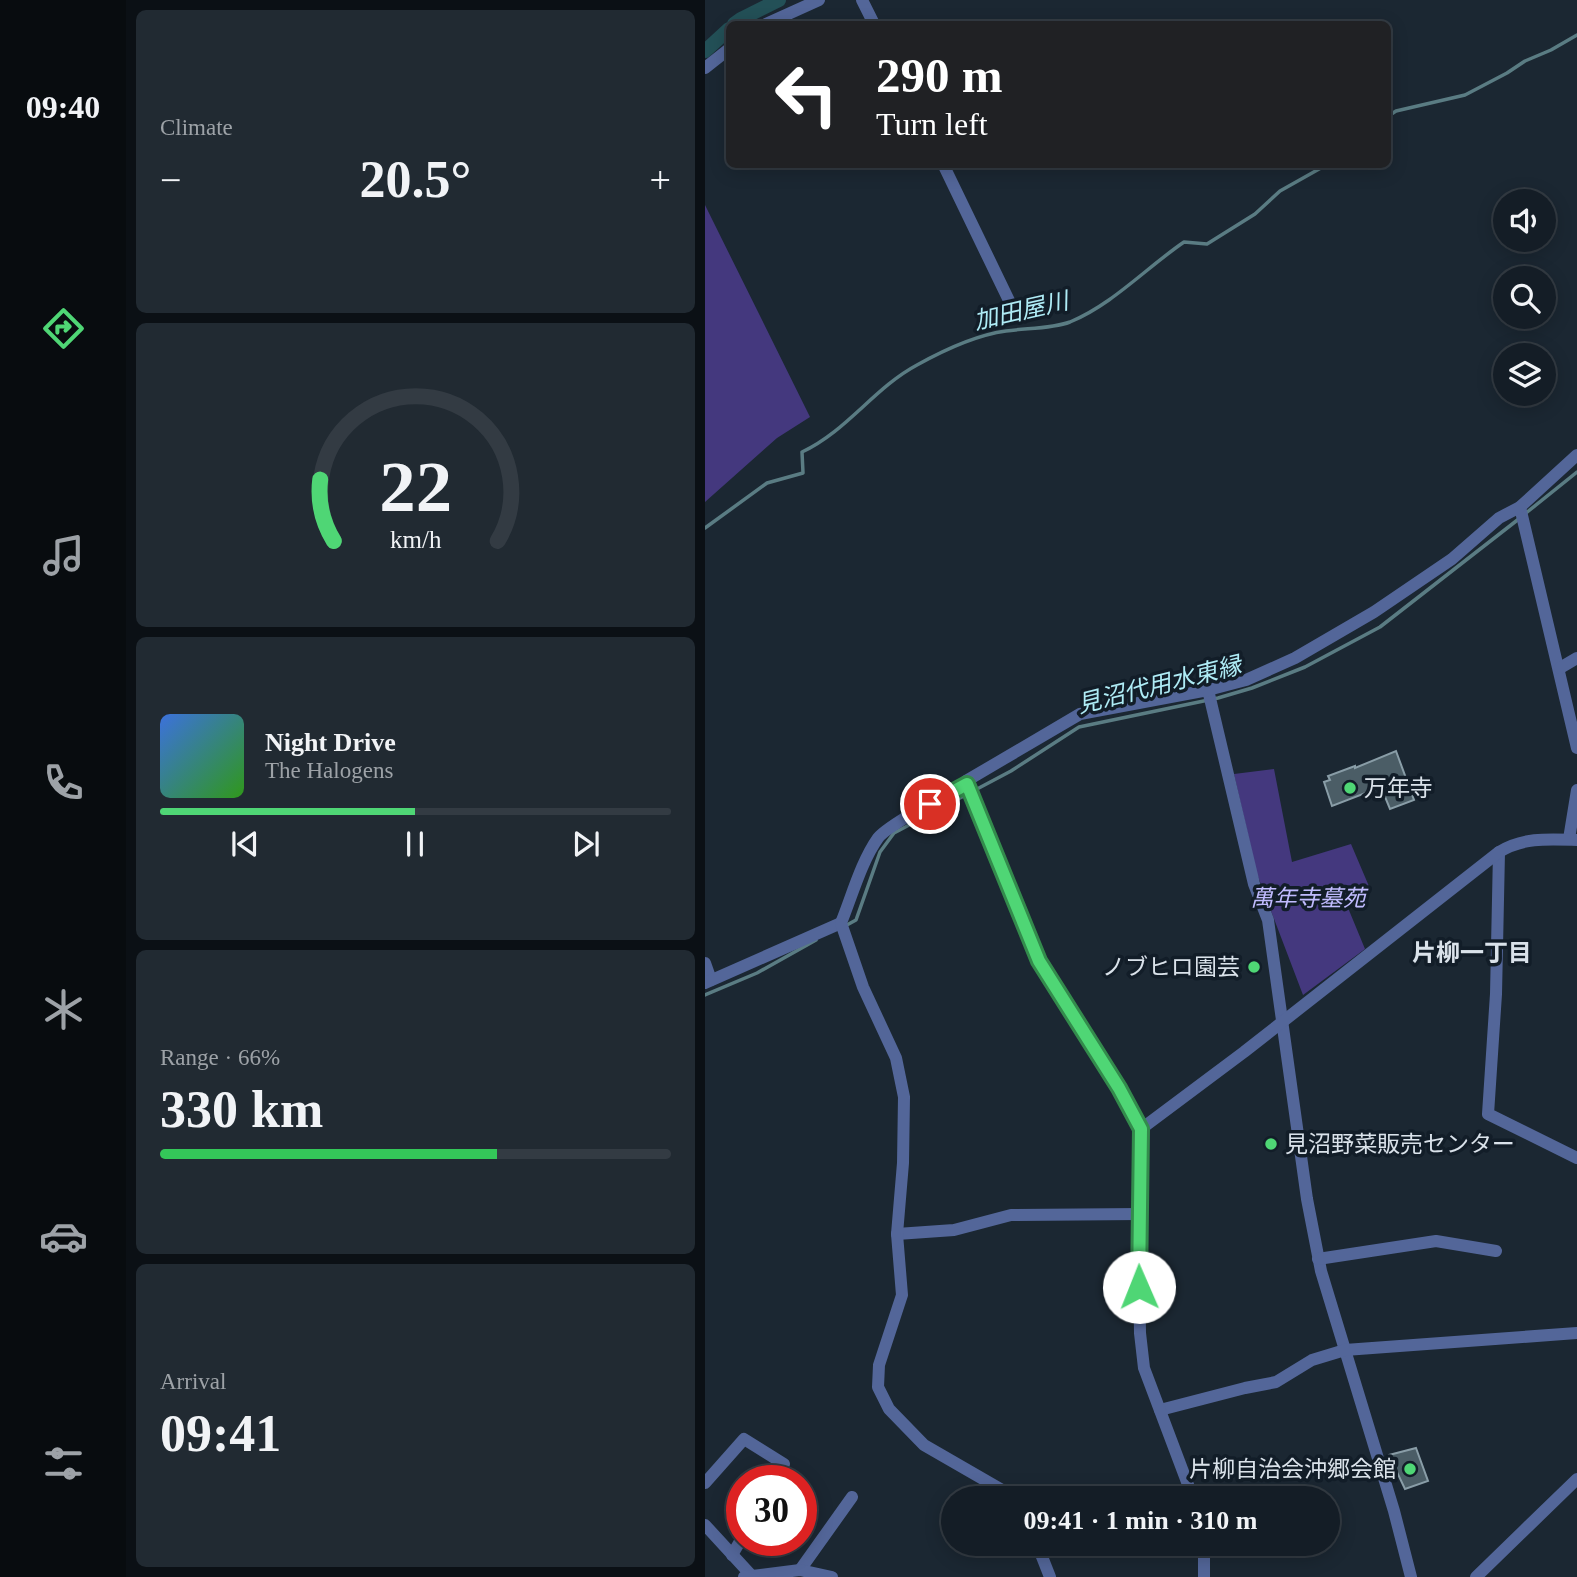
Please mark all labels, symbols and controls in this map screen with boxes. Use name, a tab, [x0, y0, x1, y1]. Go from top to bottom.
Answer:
text: 290 m	[876, 48, 1003, 103]
icon: left	[761, 49, 852, 140]
text: 09:40	[26, 89, 100, 125]
text: Turn left	[876, 106, 988, 142]
text: Climate	[160, 115, 233, 140]
text: 20.5°	[360, 151, 471, 208]
text: −	[160, 159, 181, 201]
text: +	[650, 159, 671, 201]
map controls	[1493, 189, 1556, 406]
button: sound	[1493, 189, 1556, 252]
button: search	[1493, 266, 1556, 329]
water label: 加田屋川	[971, 287, 1074, 334]
icon: directions	[39, 304, 88, 353]
button: layers	[1493, 343, 1556, 406]
text: 22	[379, 447, 452, 528]
text: km/h	[390, 526, 442, 553]
icon: music	[39, 531, 88, 580]
water label: 見沼代用水東縁	[1074, 651, 1247, 718]
text: Night Drive	[265, 728, 396, 757]
icon: phone	[39, 758, 88, 807]
text: The Halogens	[265, 758, 393, 783]
pin	[900, 774, 960, 834]
place label: 万年寺	[1364, 776, 1433, 801]
marker: 万年寺	[1342, 780, 1358, 796]
icon: arrive	[911, 785, 949, 823]
icon: previous	[226, 825, 264, 863]
icon: pause	[396, 825, 434, 863]
icon: next	[567, 825, 605, 863]
park label: 萬年寺墓苑	[1251, 886, 1370, 911]
district label: 片柳一丁目	[1412, 940, 1532, 966]
place label: ノブヒロ園芸	[1102, 955, 1240, 980]
marker: ノブヒロ園芸	[1246, 959, 1262, 975]
icon: climate	[39, 985, 88, 1034]
text: Range · 66%	[160, 1045, 280, 1070]
text: 330 km	[160, 1081, 323, 1138]
place label: 見沼野菜販売センター	[1285, 1132, 1515, 1157]
marker: 見沼野菜販売センター	[1263, 1136, 1279, 1152]
icon: car	[39, 1212, 88, 1261]
position arrow	[1102, 1250, 1176, 1324]
text: Arrival	[160, 1369, 226, 1394]
text: 09:41	[160, 1405, 281, 1462]
icon: filters	[39, 1439, 88, 1488]
place label: 片柳自治会沖郷会館	[1189, 1457, 1396, 1482]
marker: 片柳自治会沖郷会館	[1402, 1461, 1418, 1477]
speed limit sign: 30	[726, 1465, 817, 1556]
text: 09:41 · 1 min · 310 m	[1024, 1506, 1258, 1535]

